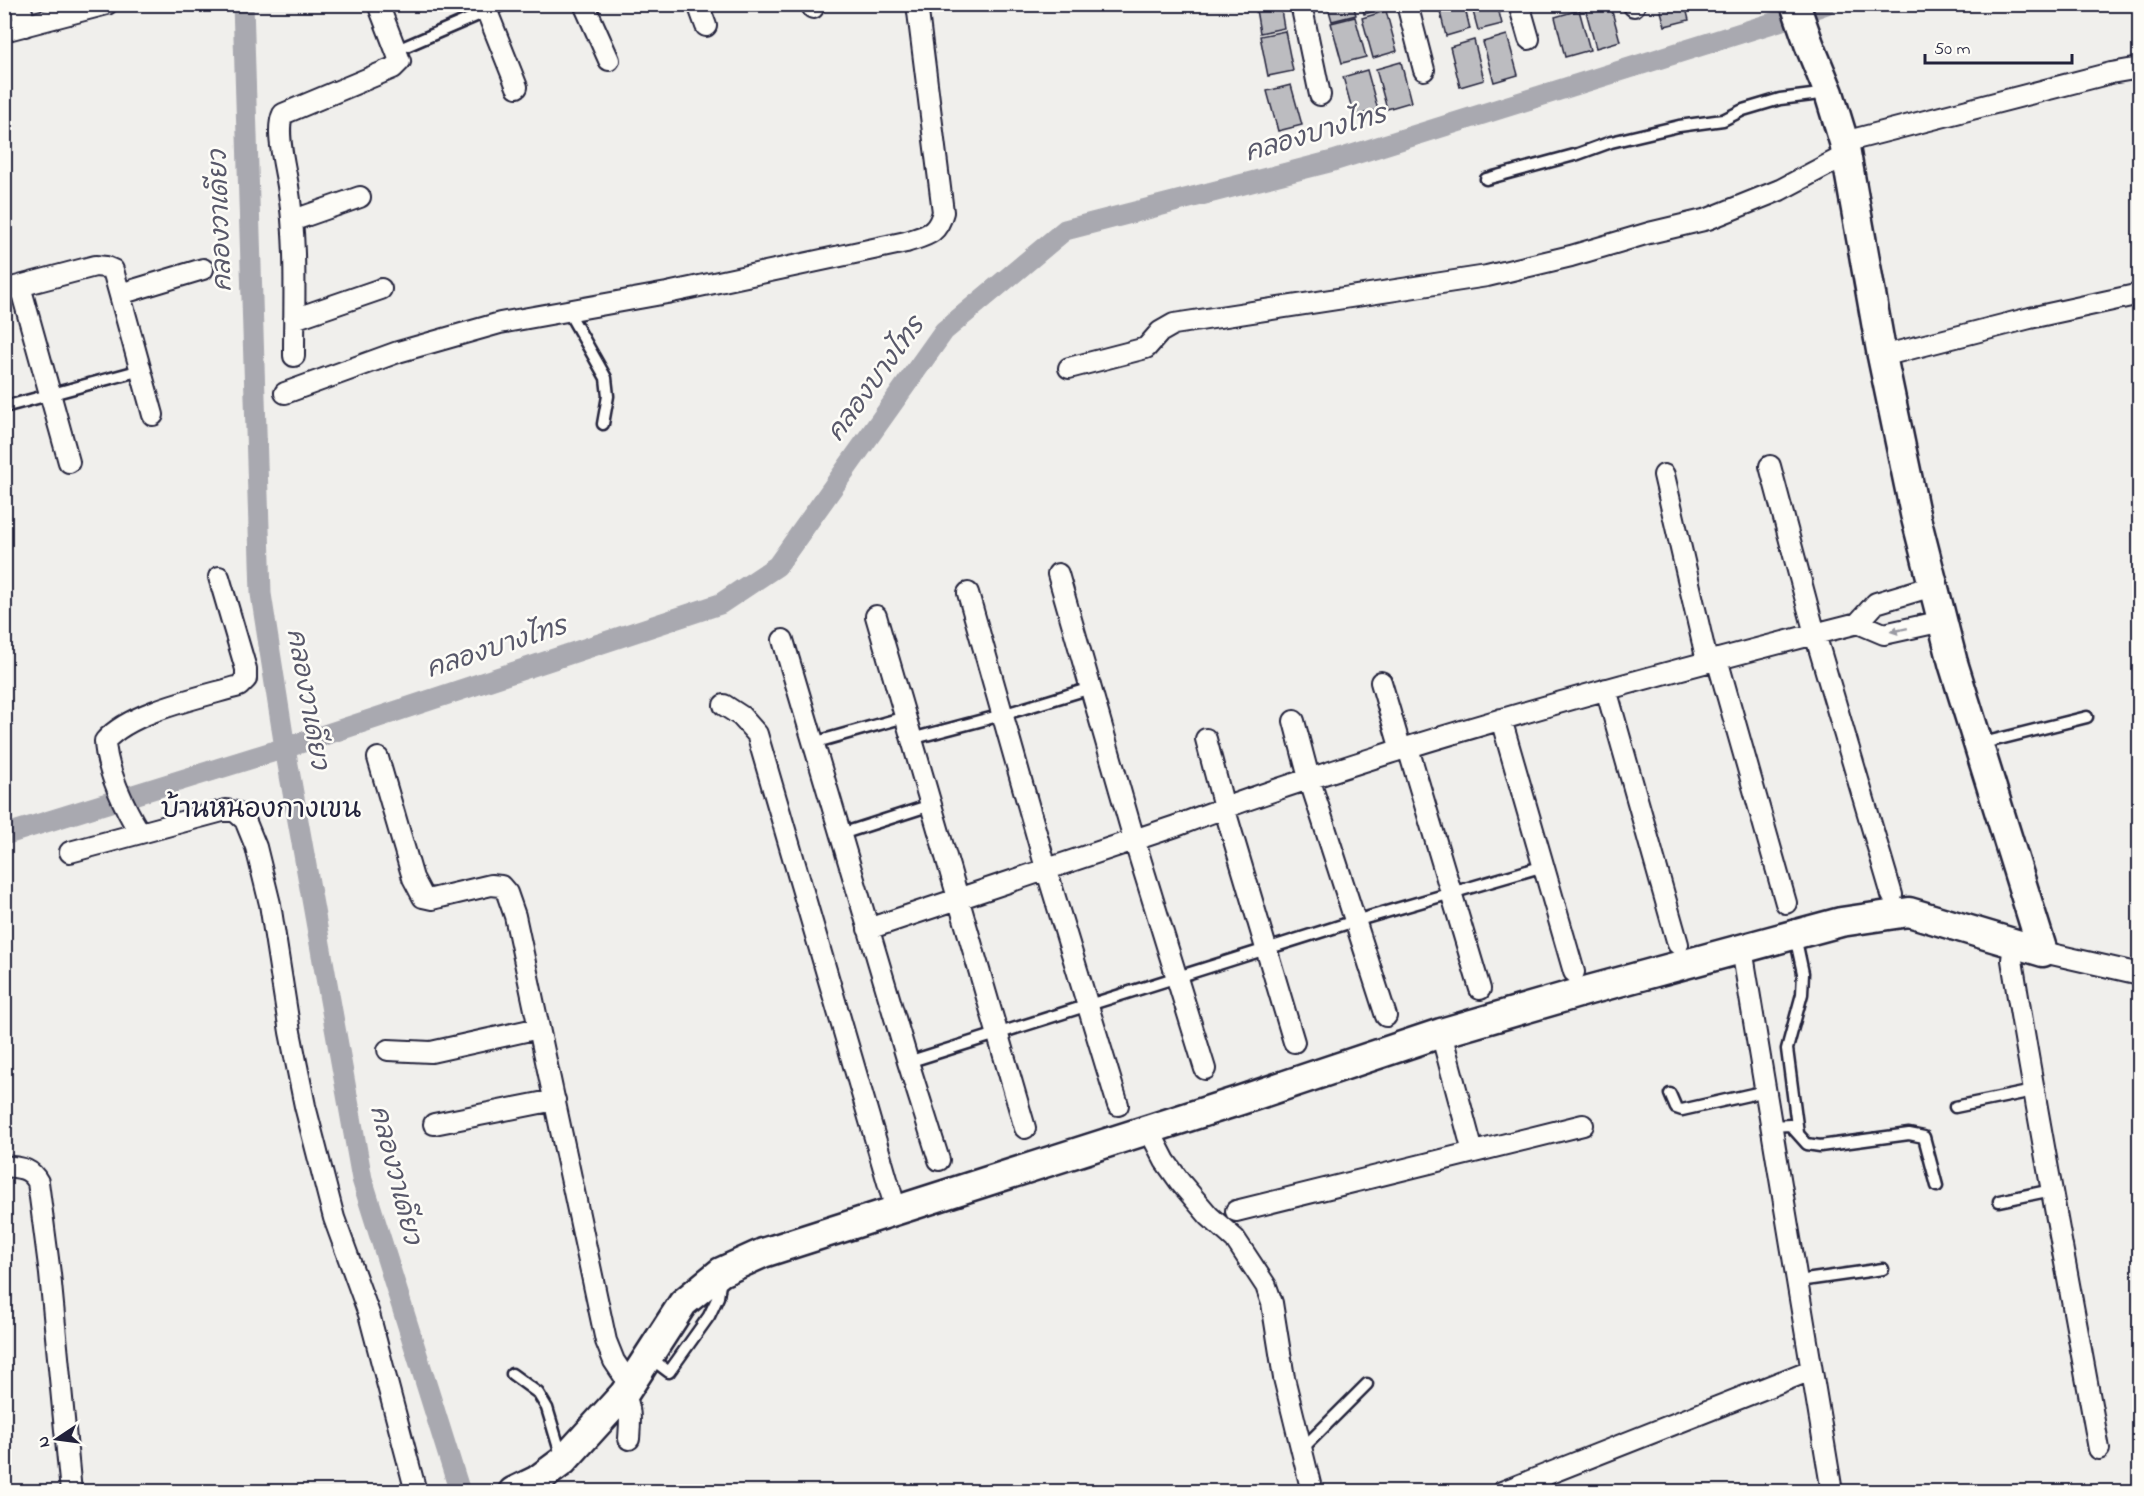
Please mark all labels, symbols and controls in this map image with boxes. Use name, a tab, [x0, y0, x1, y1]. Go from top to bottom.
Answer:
scale bar	[1925, 27, 2072, 65]
text: 50 m	[1934, 37, 1971, 63]
water label: คลองบางไทร	[1241, 95, 1393, 173]
water label: คลองวาเดียว	[200, 147, 243, 292]
water label: คลองบางไทร	[818, 308, 936, 450]
water label: คลองบางไทร	[422, 607, 574, 690]
water label: คลองวาเดียว	[275, 626, 337, 774]
one-way arrow	[1890, 626, 1909, 636]
district label: บ้านหนองกางเขน	[161, 791, 361, 830]
water label: คลองวาเดียว	[358, 1102, 430, 1251]
north arrow	[27, 1409, 87, 1469]
text: N	[31, 1434, 57, 1450]

